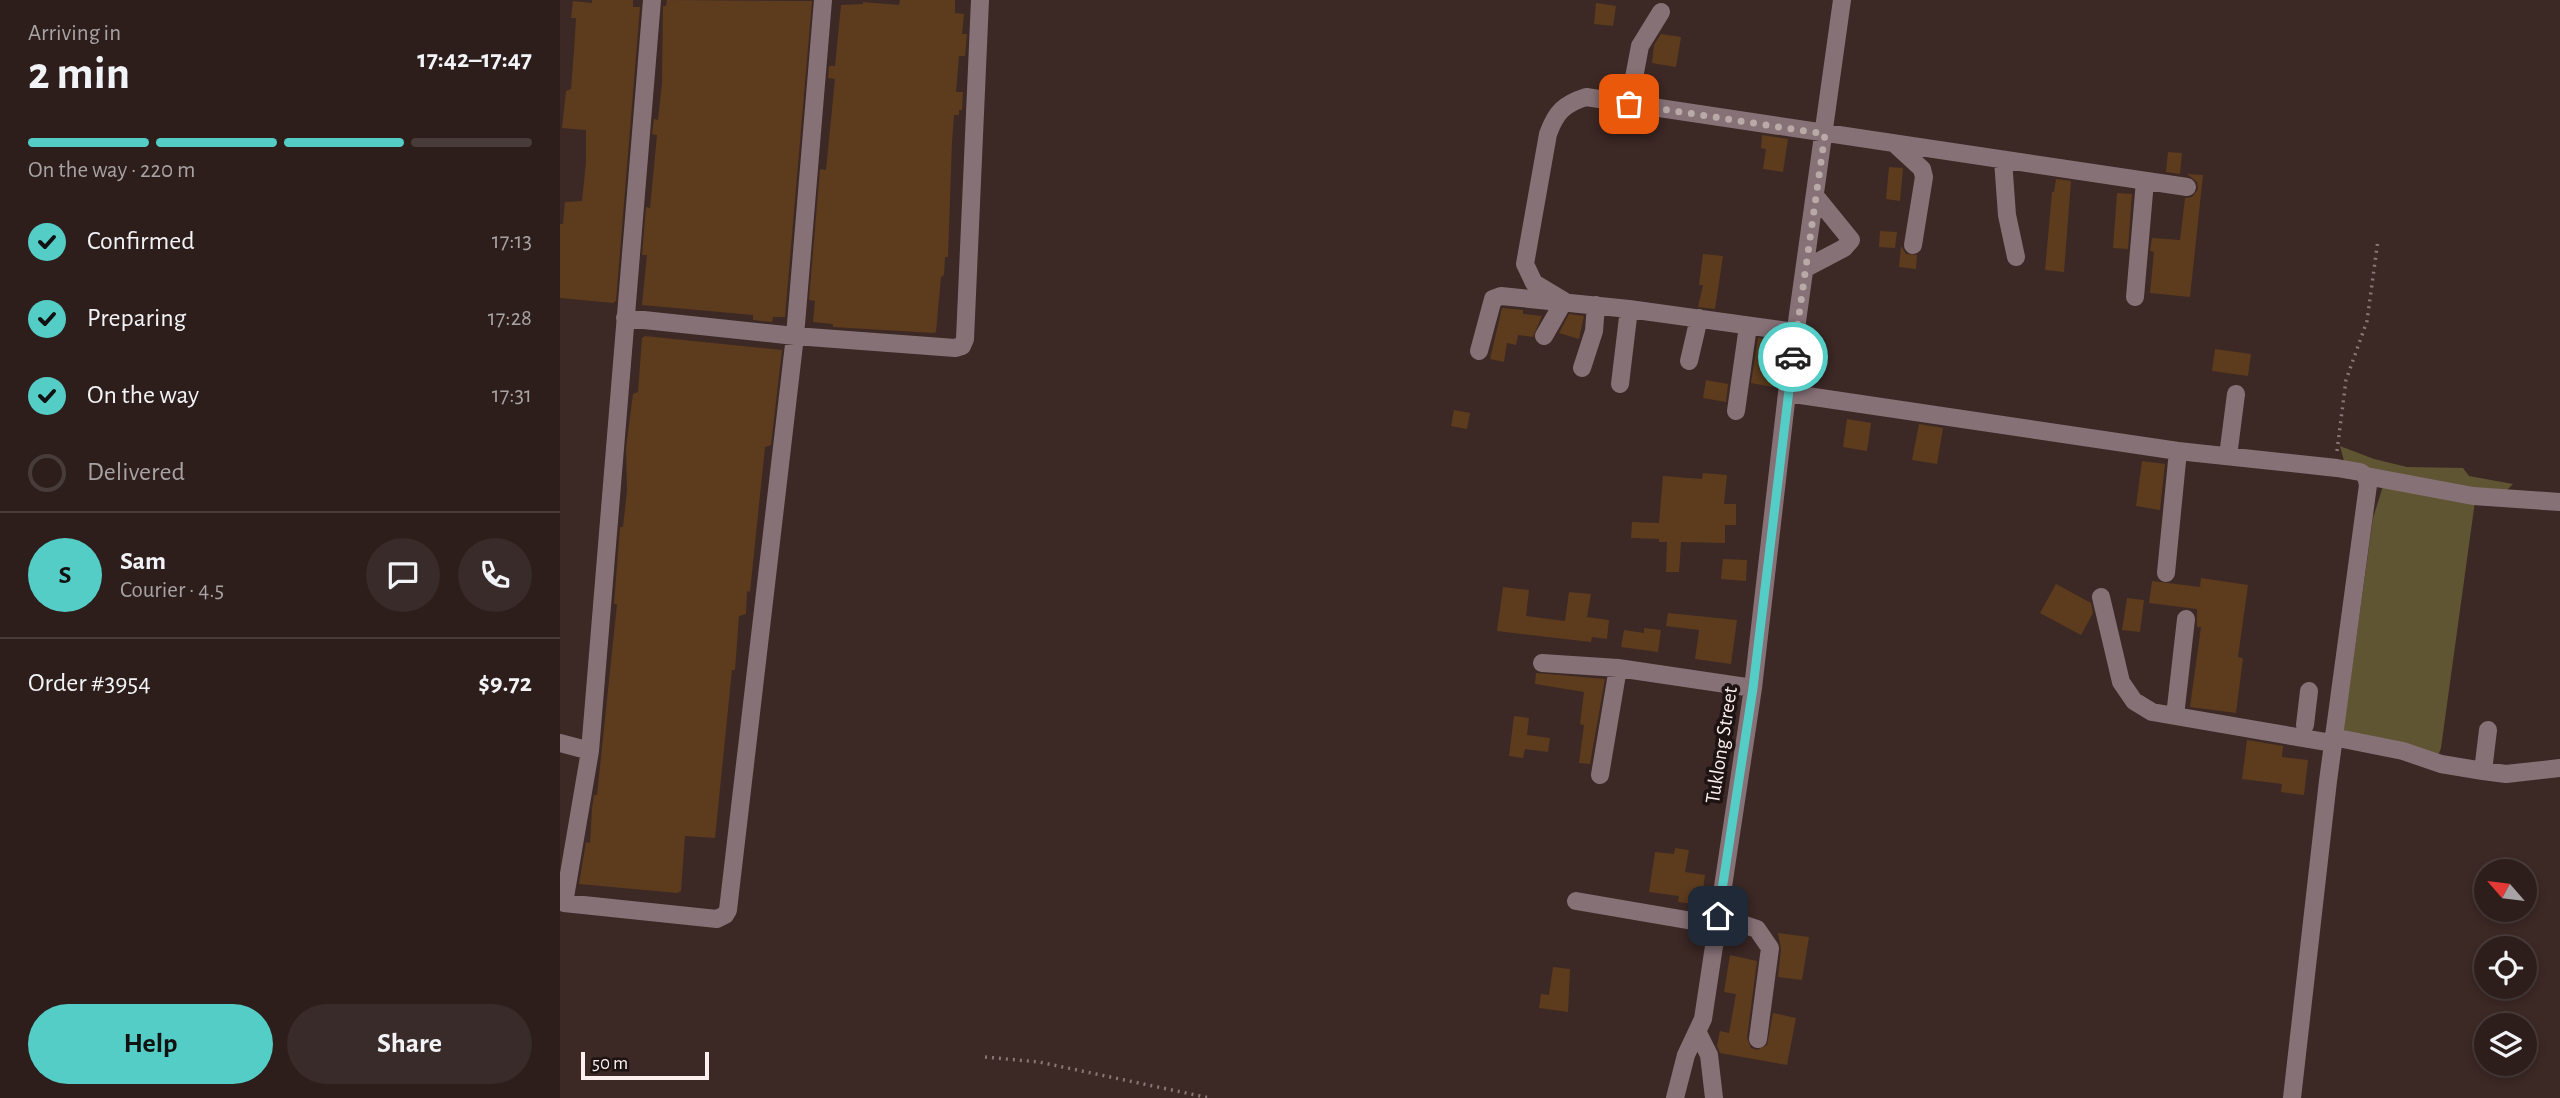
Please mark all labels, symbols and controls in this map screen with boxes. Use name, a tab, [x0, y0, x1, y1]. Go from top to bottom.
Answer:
text: Arriving in	[28, 22, 121, 45]
text: 17:42–17:47	[417, 46, 532, 72]
text: 2 min	[28, 51, 130, 97]
pin	[1599, 74, 1659, 134]
icon: bag	[1610, 85, 1648, 123]
text: On the way · 220 m	[28, 159, 195, 182]
icon: check	[28, 223, 66, 261]
text: Confirmed	[87, 228, 195, 254]
text: 17:13	[492, 230, 532, 253]
icon: check	[28, 300, 66, 338]
text: Preparing	[87, 305, 186, 331]
text: 17:28	[488, 307, 532, 330]
courier	[1758, 322, 1828, 392]
icon: car	[1774, 338, 1812, 376]
icon: check	[28, 377, 66, 415]
text: On the way	[87, 382, 199, 408]
text: 17:31	[492, 384, 532, 407]
text: Delivered	[87, 459, 185, 485]
button: chat	[366, 538, 440, 612]
button: phone	[458, 538, 532, 612]
text: Sam	[120, 548, 166, 574]
text: S	[59, 562, 71, 588]
text: Courier · 4.5	[120, 579, 224, 602]
text: Order #3954	[28, 670, 151, 696]
text: $9.72	[478, 670, 532, 696]
street label: Tuklong Street	[1702, 685, 1741, 805]
north arrow	[2474, 859, 2538, 922]
map controls	[2474, 859, 2537, 1076]
pin	[1688, 886, 1748, 946]
icon: home	[1699, 897, 1737, 935]
button: locate	[2474, 936, 2537, 999]
button: Help	[28, 1004, 273, 1084]
button: Share	[287, 1004, 532, 1084]
button: layers	[2474, 1013, 2537, 1076]
scale bar	[581, 1049, 709, 1081]
text: 50 m	[592, 1054, 628, 1073]

